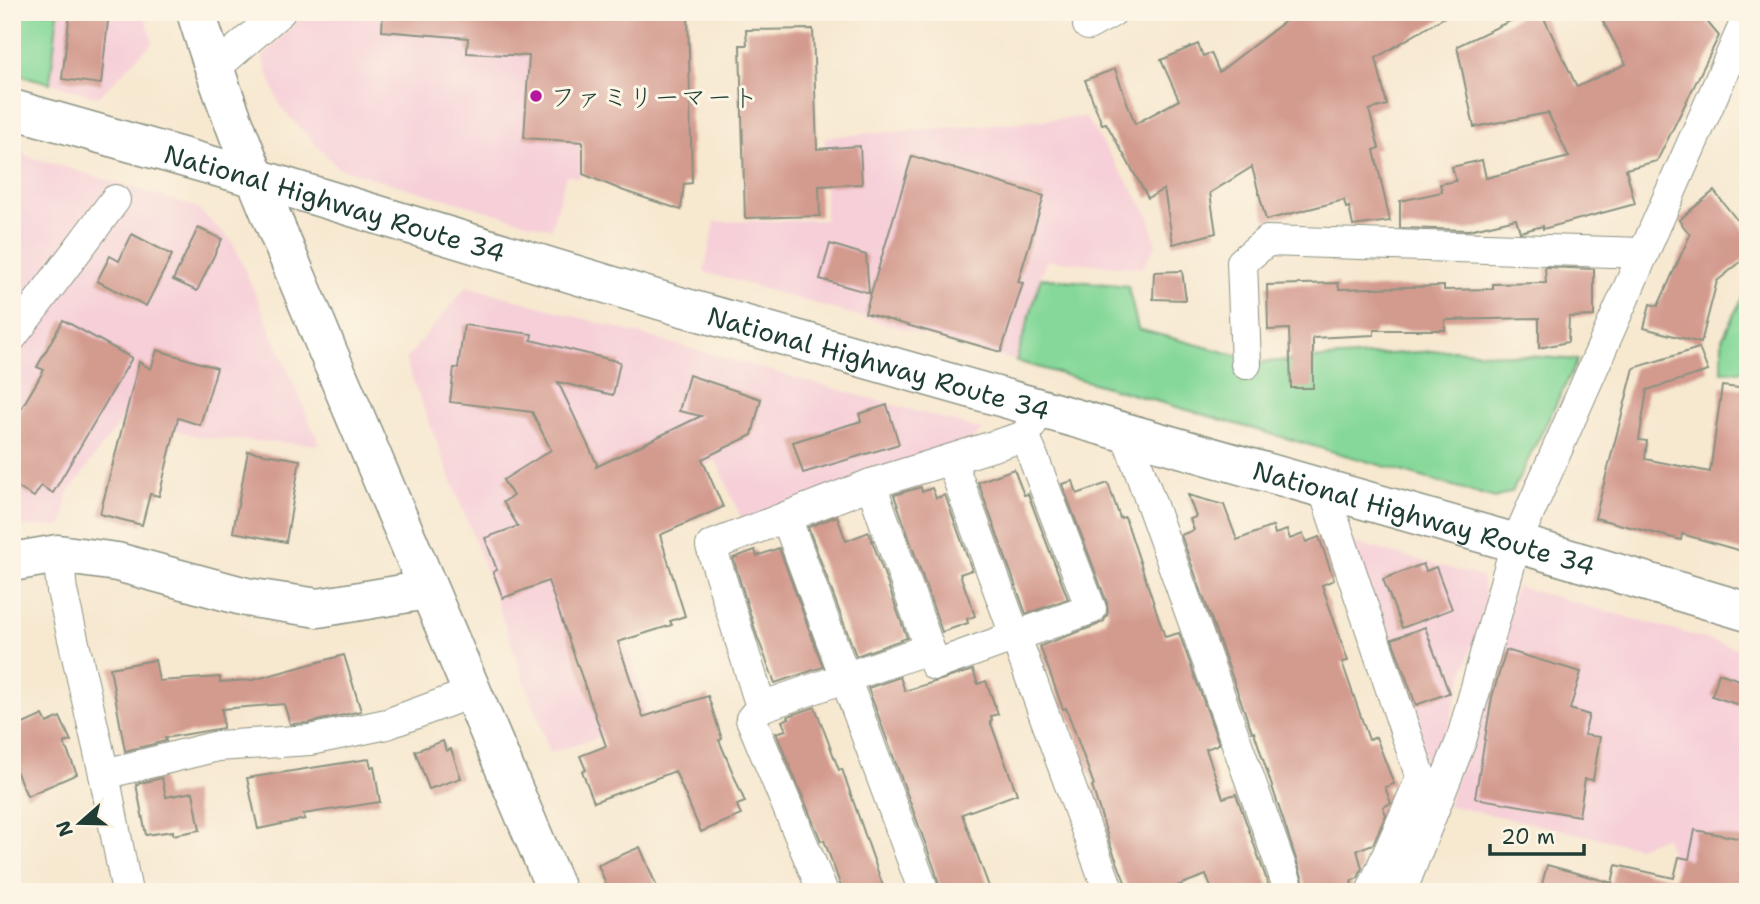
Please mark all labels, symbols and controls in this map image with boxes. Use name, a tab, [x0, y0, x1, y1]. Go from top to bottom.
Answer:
place label: ファミリーマート	[550, 79, 759, 114]
marker: ファミリーマート	[528, 88, 544, 104]
street label: National Highway Route 34	[160, 135, 509, 270]
street label: National Highway Route 34	[704, 297, 1054, 428]
street label: National Highway Route 34	[1249, 452, 1599, 583]
north arrow	[46, 788, 116, 858]
scale bar	[1490, 813, 1585, 857]
text: N	[50, 817, 79, 840]
text: 20 m	[1501, 823, 1555, 851]

